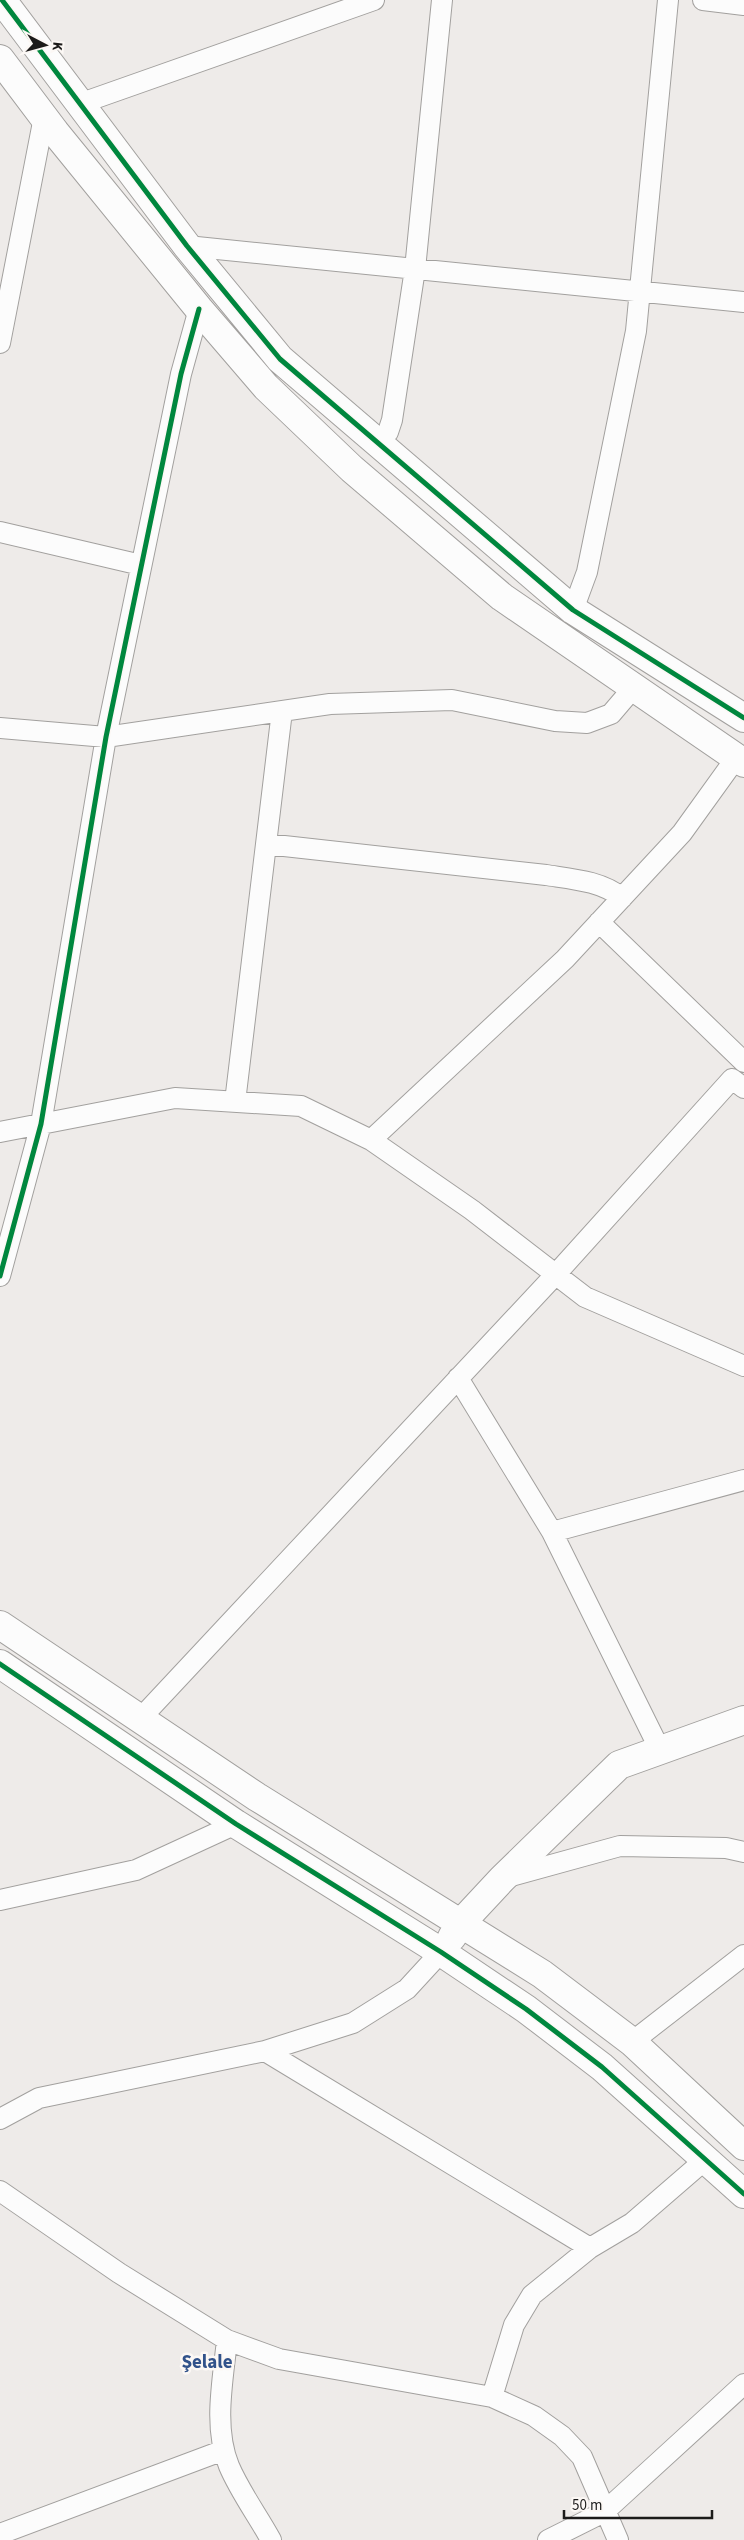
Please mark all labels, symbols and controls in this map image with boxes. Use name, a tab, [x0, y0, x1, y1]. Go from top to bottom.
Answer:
north arrow	[20, 20, 70, 70]
text: K	[46, 41, 67, 52]
district label: Şelale	[181, 2349, 233, 2376]
scale bar	[564, 2488, 712, 2520]
text: 50 m	[572, 2495, 602, 2516]

